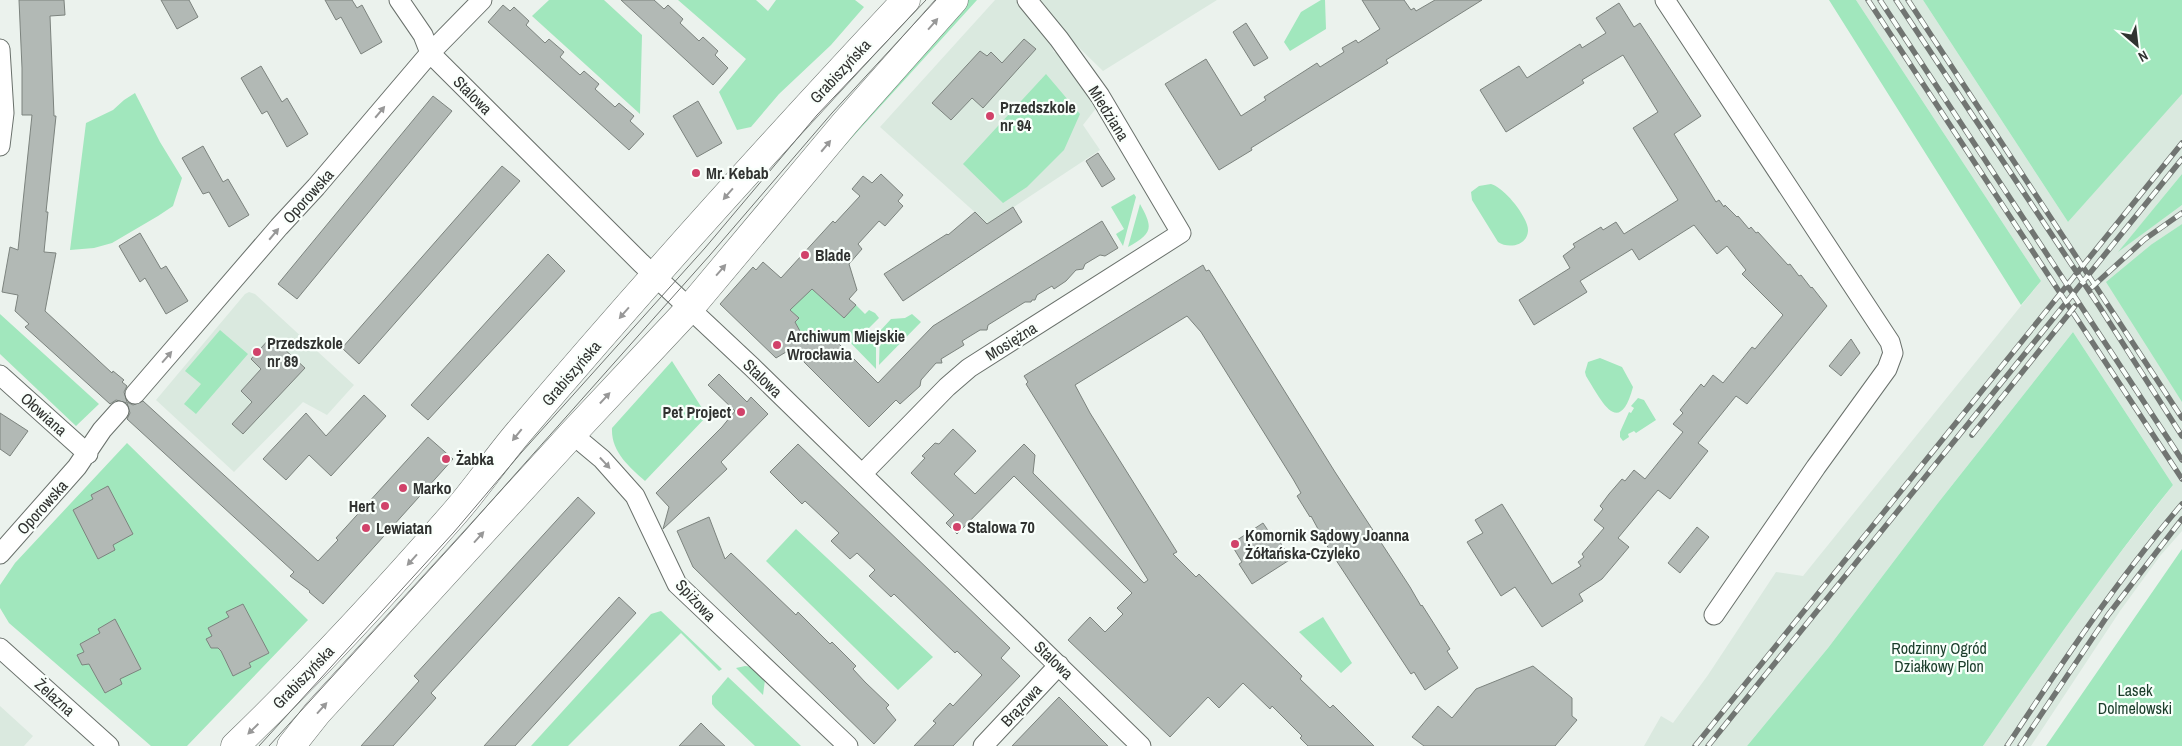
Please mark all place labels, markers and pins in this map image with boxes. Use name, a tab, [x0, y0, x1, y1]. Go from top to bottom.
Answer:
place label: Przedszkole nr 94	[1000, 96, 1076, 136]
marker: Przedszkole nr 94	[984, 110, 996, 122]
place label: Mr. Kebab	[706, 162, 769, 184]
marker: Mr. Kebab	[690, 167, 702, 179]
place label: Blade	[815, 244, 851, 266]
marker: Blade	[799, 249, 811, 261]
place label: Archiwum Miejskie Wrocławia	[787, 325, 905, 365]
place label: Przedszkole nr 89	[267, 332, 343, 372]
marker: Archiwum Miejskie Wrocławia	[771, 339, 783, 351]
marker: Przedszkole nr 89	[251, 346, 263, 358]
place label: Pet Project	[662, 401, 732, 423]
marker: Pet Project	[735, 406, 747, 418]
place label: Żabka	[456, 448, 495, 470]
marker: Żabka	[440, 453, 452, 465]
place label: Marko	[413, 477, 452, 499]
marker: Marko	[397, 482, 409, 494]
place label: Hert	[349, 495, 376, 517]
marker: Hert	[379, 500, 391, 512]
place label: Stalowa 70	[967, 516, 1035, 538]
place label: Lewiatan	[376, 517, 432, 539]
marker: Stalowa 70	[951, 521, 963, 533]
marker: Lewiatan	[360, 522, 372, 534]
place label: Komornik Sądowy Joanna Żółtańska-Czyleko	[1245, 524, 1410, 564]
marker: Komornik Sądowy Joanna Żółtańska-Czyleko	[1229, 538, 1241, 550]

